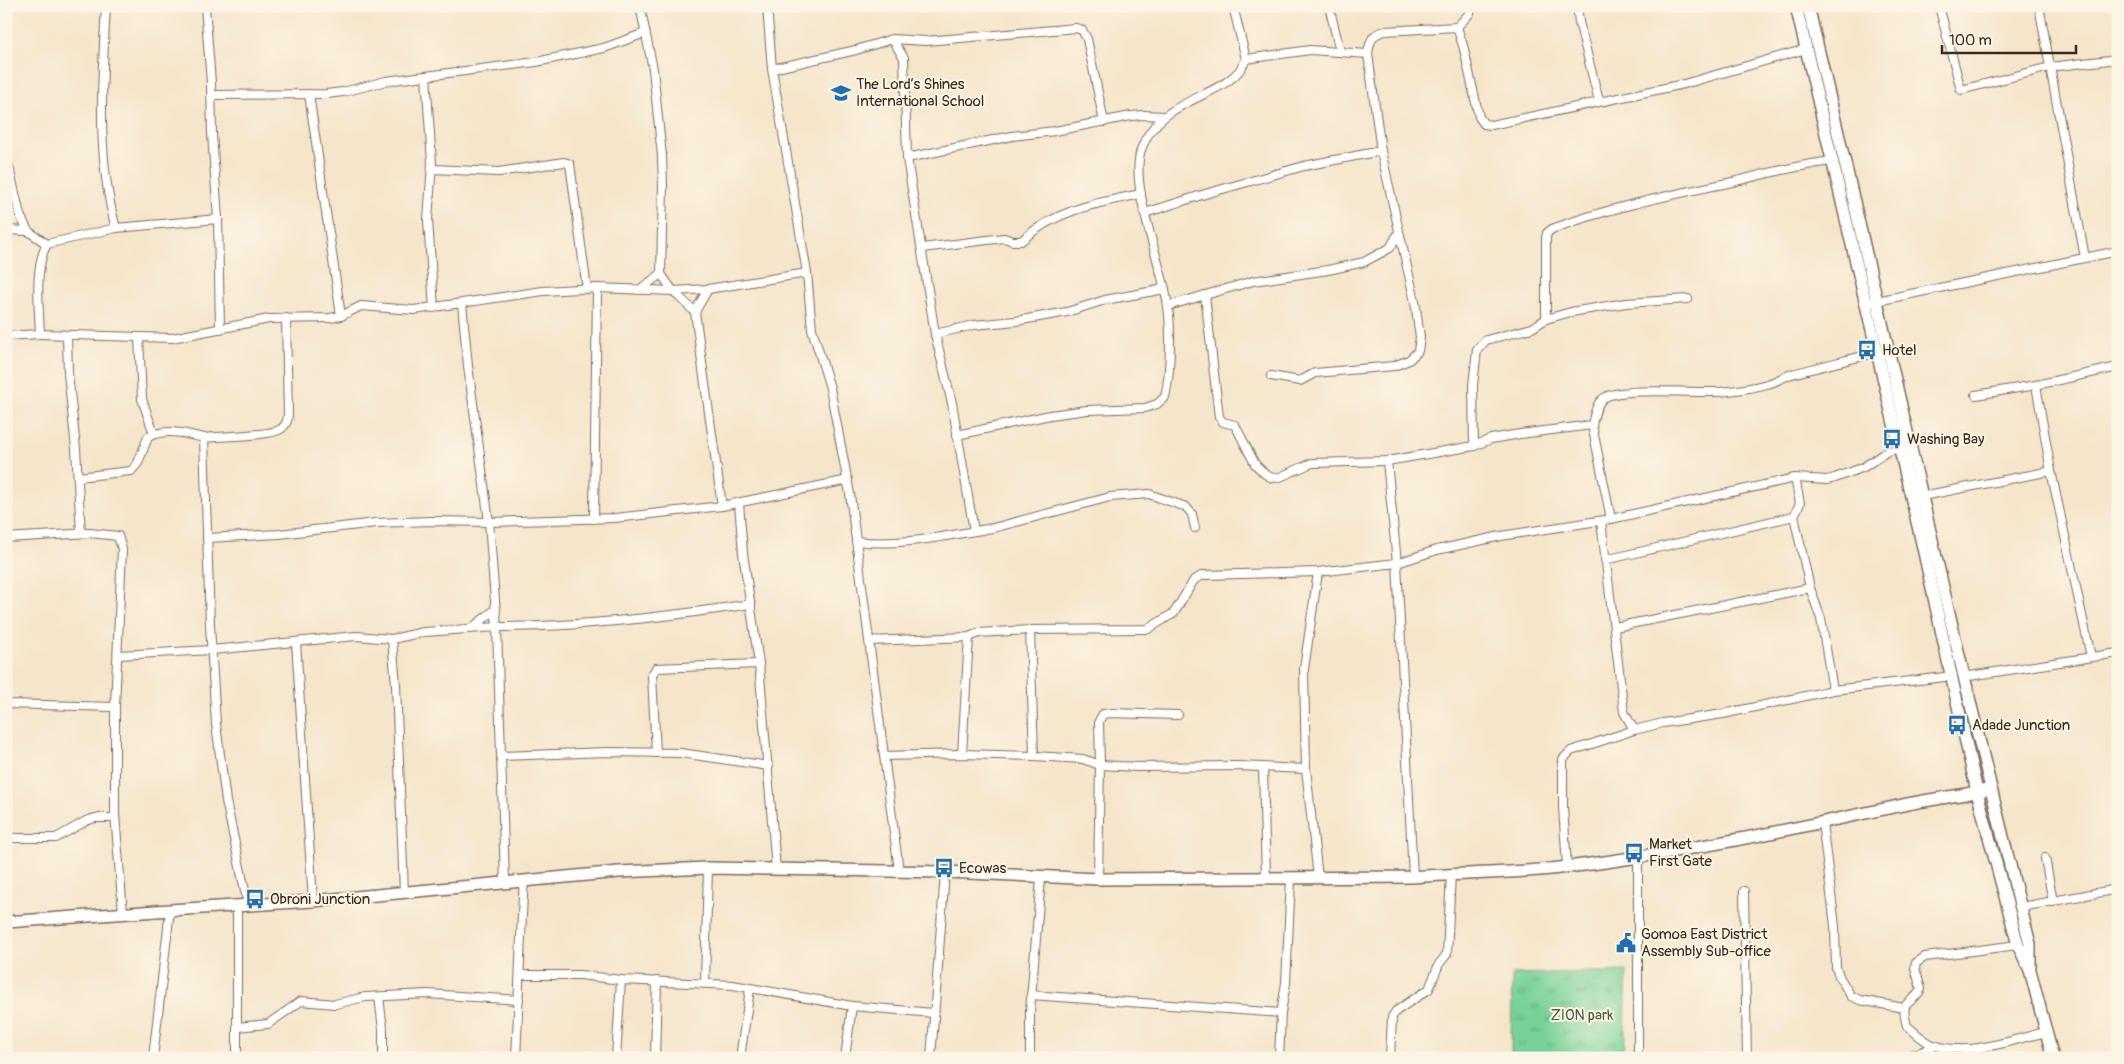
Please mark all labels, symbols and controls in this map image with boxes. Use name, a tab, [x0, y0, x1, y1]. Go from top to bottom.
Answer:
scale bar	[1942, 22, 2075, 54]
text: 100 m	[1949, 31, 1992, 50]
place label: The Lord’s Shines International School	[856, 75, 984, 111]
school or university icon: The Lord’s Shines International School	[830, 82, 852, 104]
bus stop icon: Hotel	[1856, 339, 1878, 361]
place label: Hotel	[1882, 341, 1917, 360]
bus stop icon: Washing Bay	[1881, 428, 1903, 450]
place label: Washing Bay	[1907, 430, 1985, 449]
bus stop icon: Adade Junction	[1946, 714, 1968, 736]
place label: Adade Junction	[1972, 716, 2070, 735]
place label: Market First Gate	[1649, 835, 1713, 871]
bus stop icon: Market First Gate	[1623, 842, 1645, 864]
bus stop icon: Ecowas	[933, 857, 955, 879]
place label: Ecowas	[959, 859, 1006, 878]
bus stop icon: Obroni Junction	[244, 888, 266, 910]
place label: Obroni Junction	[270, 890, 370, 909]
place label: Gomoa East District Assembly Sub-office	[1641, 925, 1772, 961]
public building icon: Gomoa East District Assembly Sub-office	[1615, 932, 1637, 954]
park label: ZION park	[1550, 1006, 1614, 1025]

